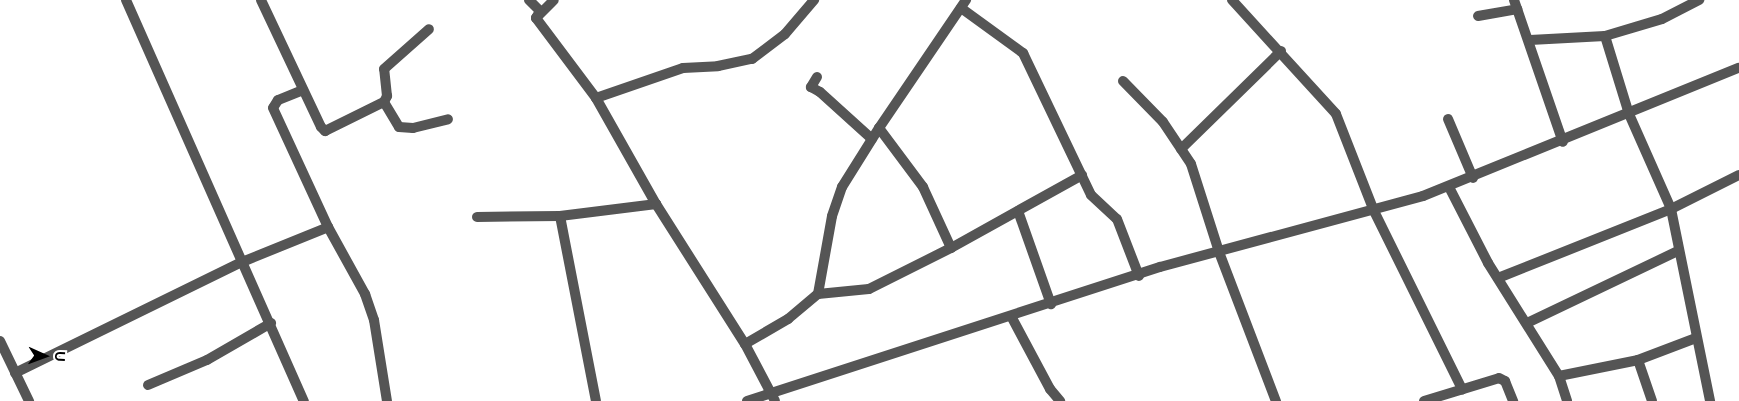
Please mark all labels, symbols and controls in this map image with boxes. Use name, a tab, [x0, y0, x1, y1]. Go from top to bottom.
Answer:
north arrow	[20, 331, 70, 381]
text: U	[52, 351, 68, 362]

